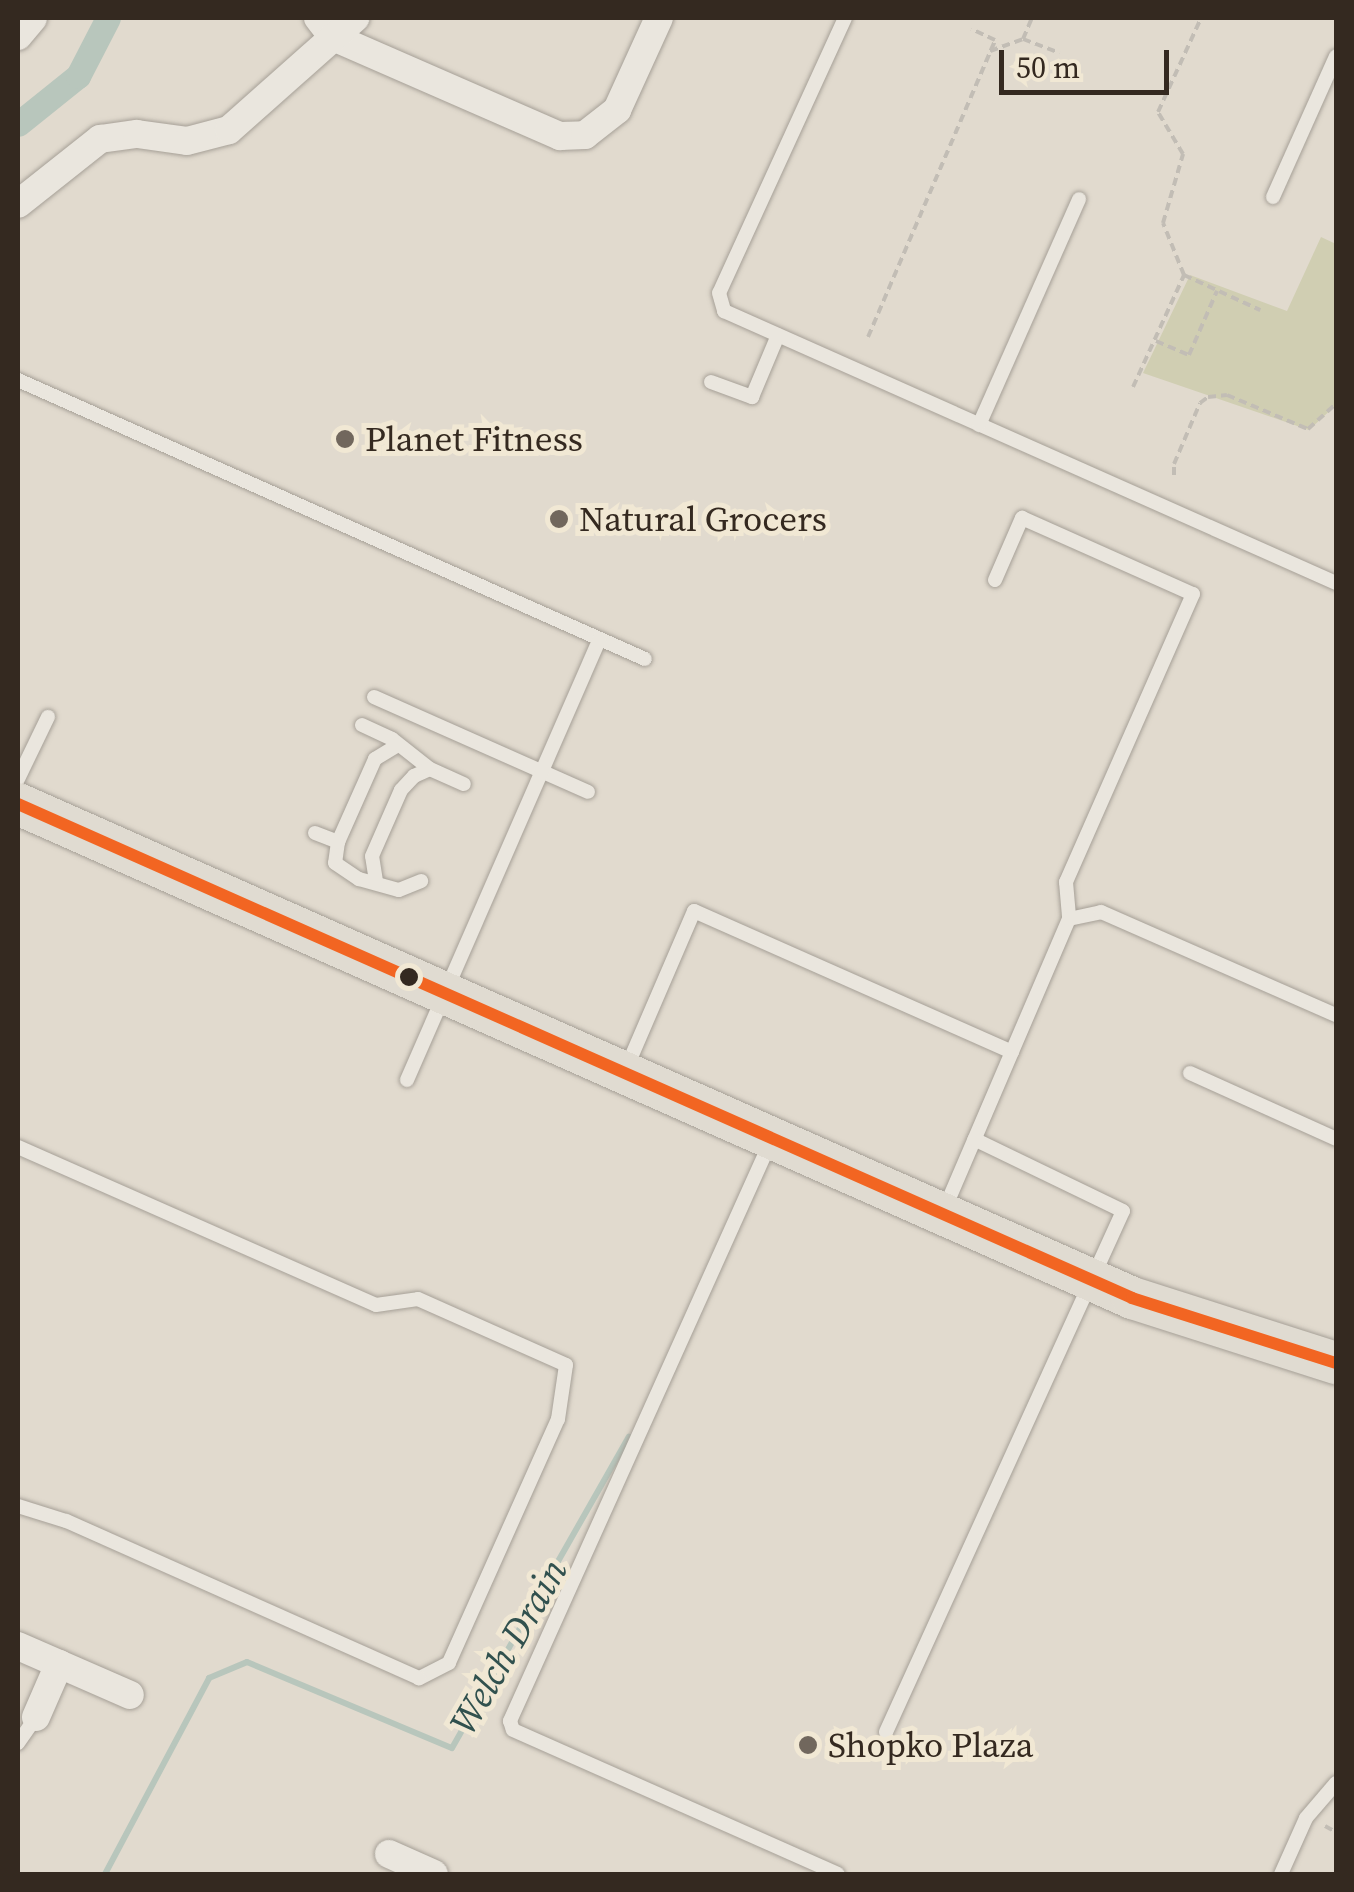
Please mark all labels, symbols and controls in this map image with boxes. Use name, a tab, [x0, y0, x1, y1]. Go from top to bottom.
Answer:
scale bar	[1004, 30, 1174, 92]
text: 50 m	[1016, 47, 1080, 88]
place label: Planet Fitness	[365, 418, 583, 460]
marker: Planet Fitness	[334, 428, 356, 450]
place label: Natural Grocers	[579, 498, 827, 540]
marker: Natural Grocers	[548, 508, 570, 530]
unlabelled marker	[399, 967, 419, 987]
water label: Welch Drain	[441, 1551, 577, 1743]
place label: Shopko Plaza	[828, 1724, 1034, 1766]
marker: Shopko Plaza	[797, 1734, 819, 1756]

